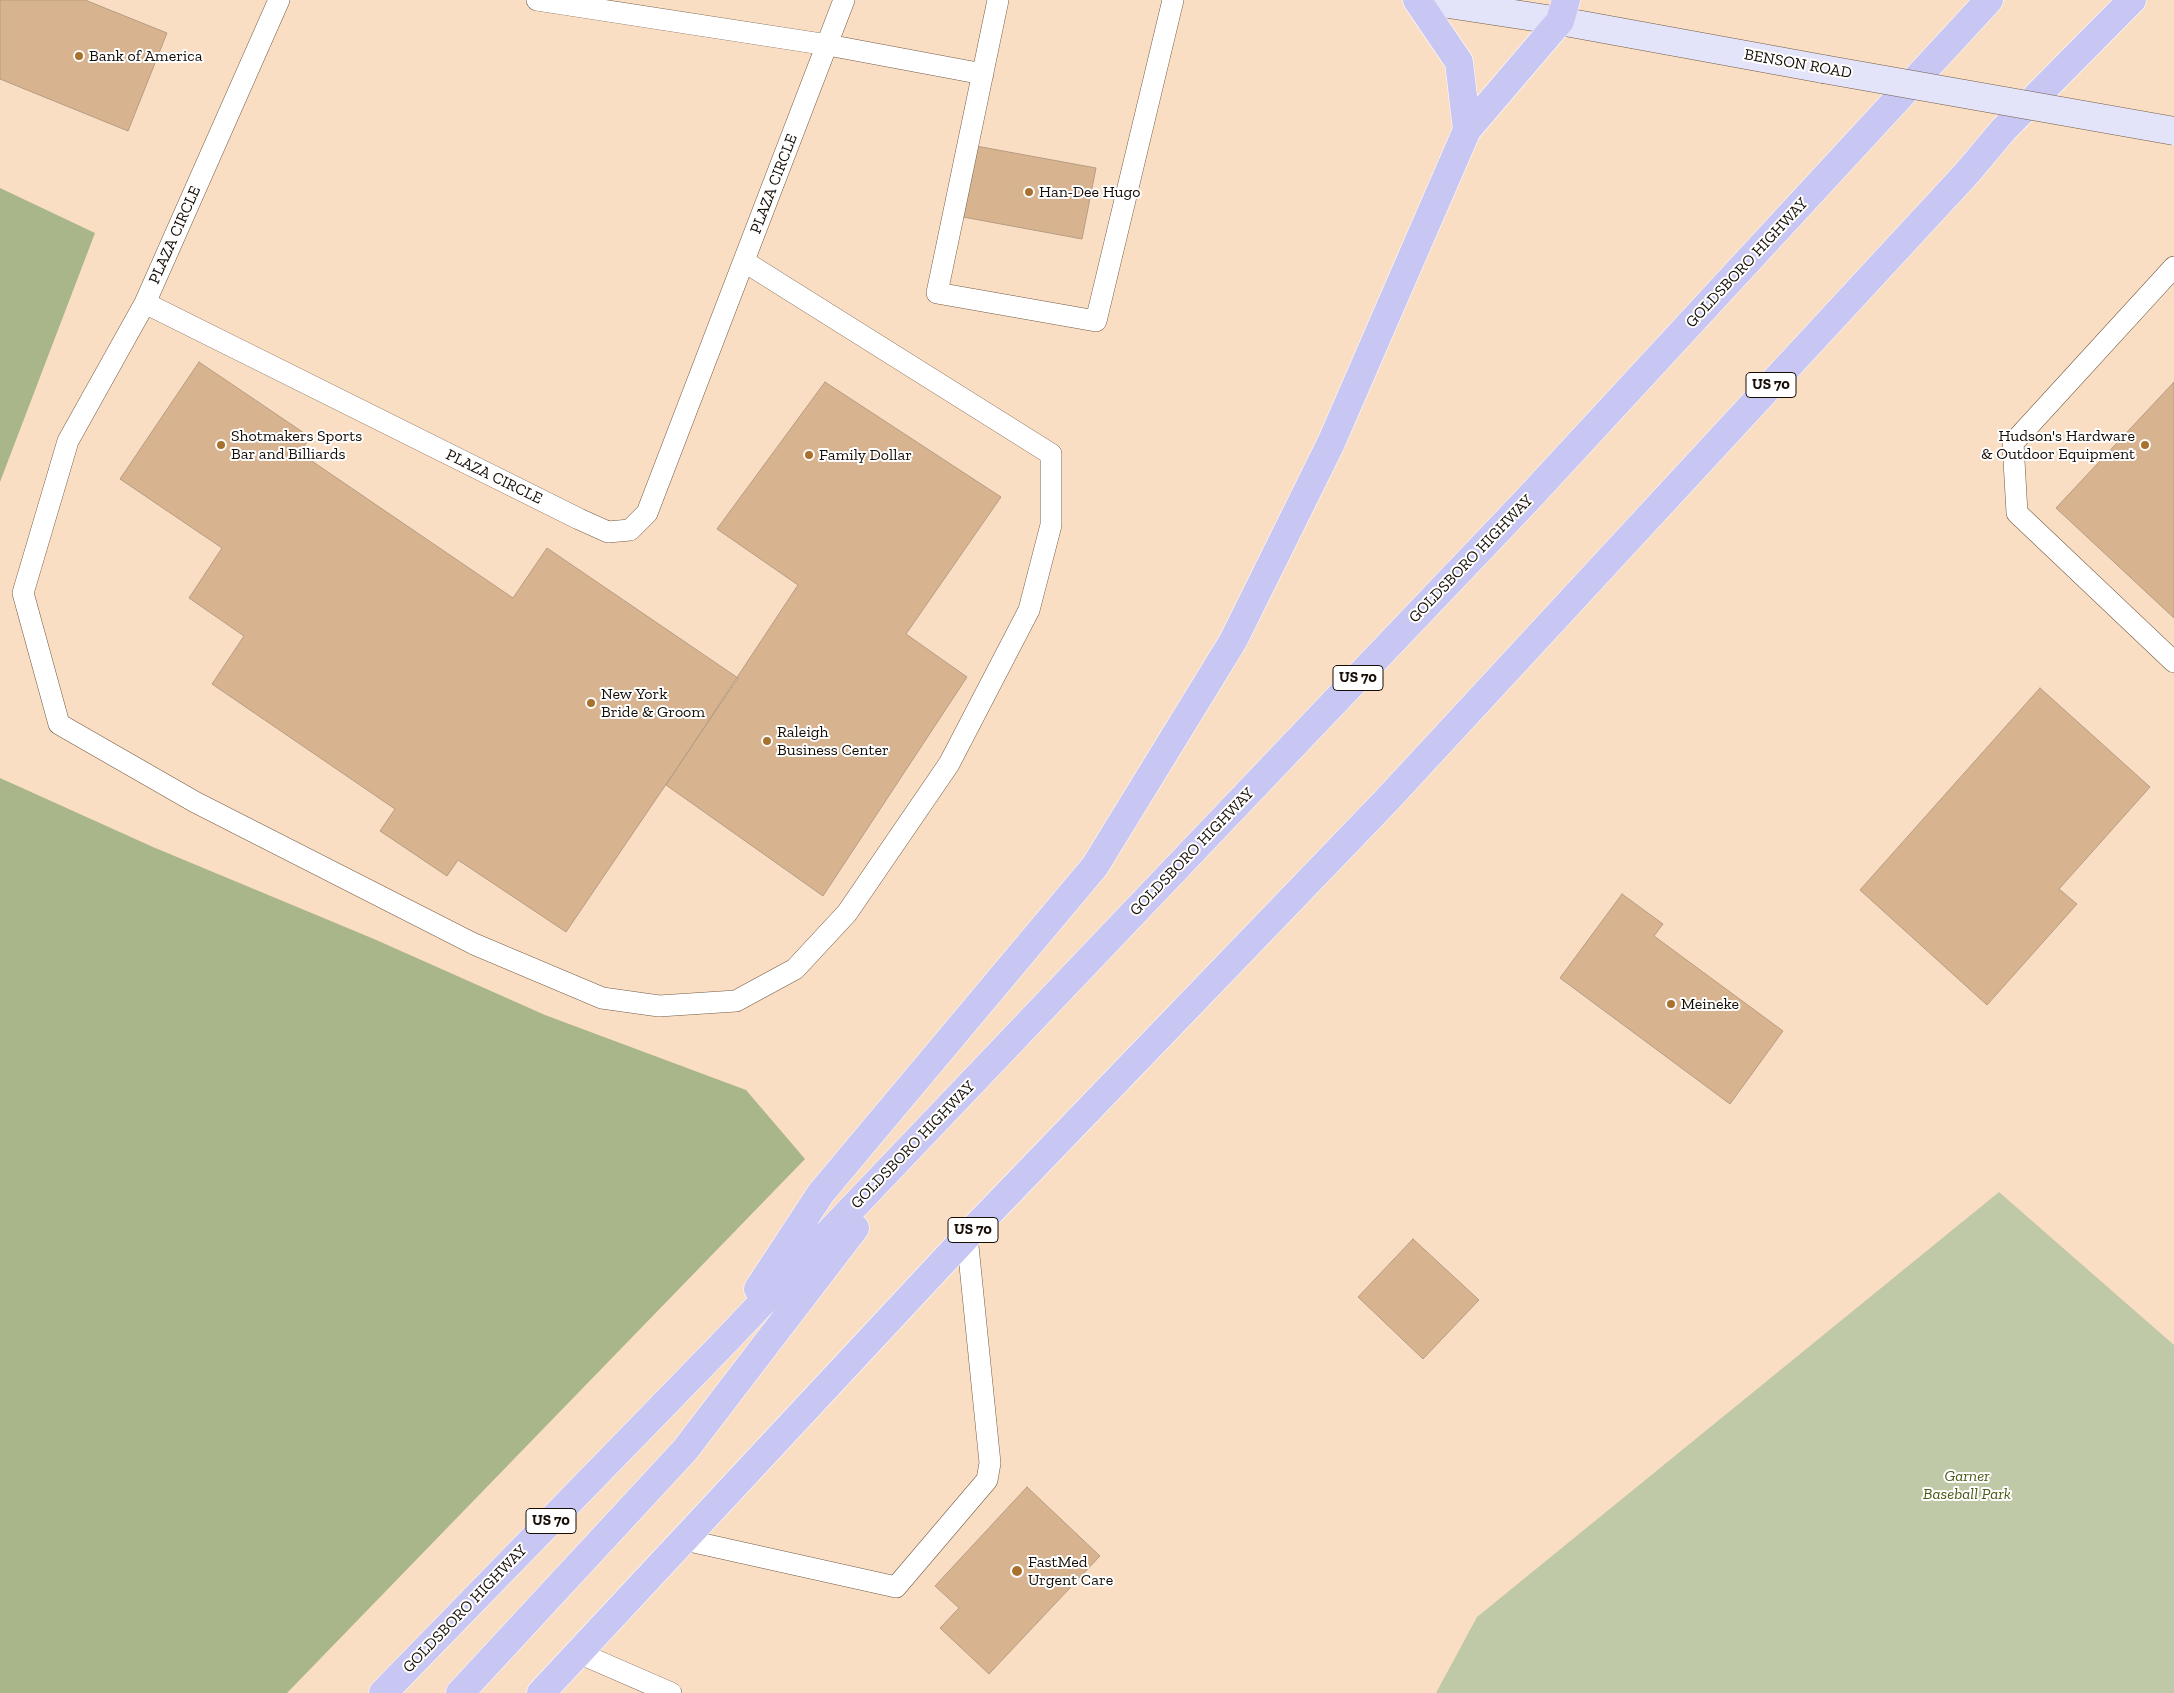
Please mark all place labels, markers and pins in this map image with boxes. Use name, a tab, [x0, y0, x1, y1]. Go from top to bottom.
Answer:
place label: Bank of America	[89, 46, 202, 66]
marker: Bank of America	[73, 50, 85, 62]
place label: Han-Dee Hugo	[1039, 182, 1140, 202]
marker: Han-Dee Hugo	[1023, 186, 1035, 198]
place label: Shotmakers Sports Bar and Billiards	[231, 426, 362, 464]
place label: Hudson's Hardware & Outdoor Equipment	[1981, 426, 2135, 464]
marker: Shotmakers Sports Bar and Billiards	[215, 439, 227, 451]
marker: Hudson's Hardware & Outdoor Equipment	[2139, 439, 2151, 451]
place label: Family Dollar	[819, 445, 912, 465]
marker: Family Dollar	[803, 449, 815, 461]
place label: New York Bride & Groom	[601, 684, 705, 722]
marker: New York Bride & Groom	[585, 697, 597, 709]
place label: Raleigh Business Center	[777, 722, 889, 760]
marker: Raleigh Business Center	[761, 735, 773, 747]
place label: Meineke	[1681, 994, 1739, 1014]
marker: Meineke	[1665, 998, 1677, 1010]
place label: FastMed Urgent Care	[1028, 1552, 1113, 1590]
marker: FastMed Urgent Care	[1010, 1564, 1024, 1578]

